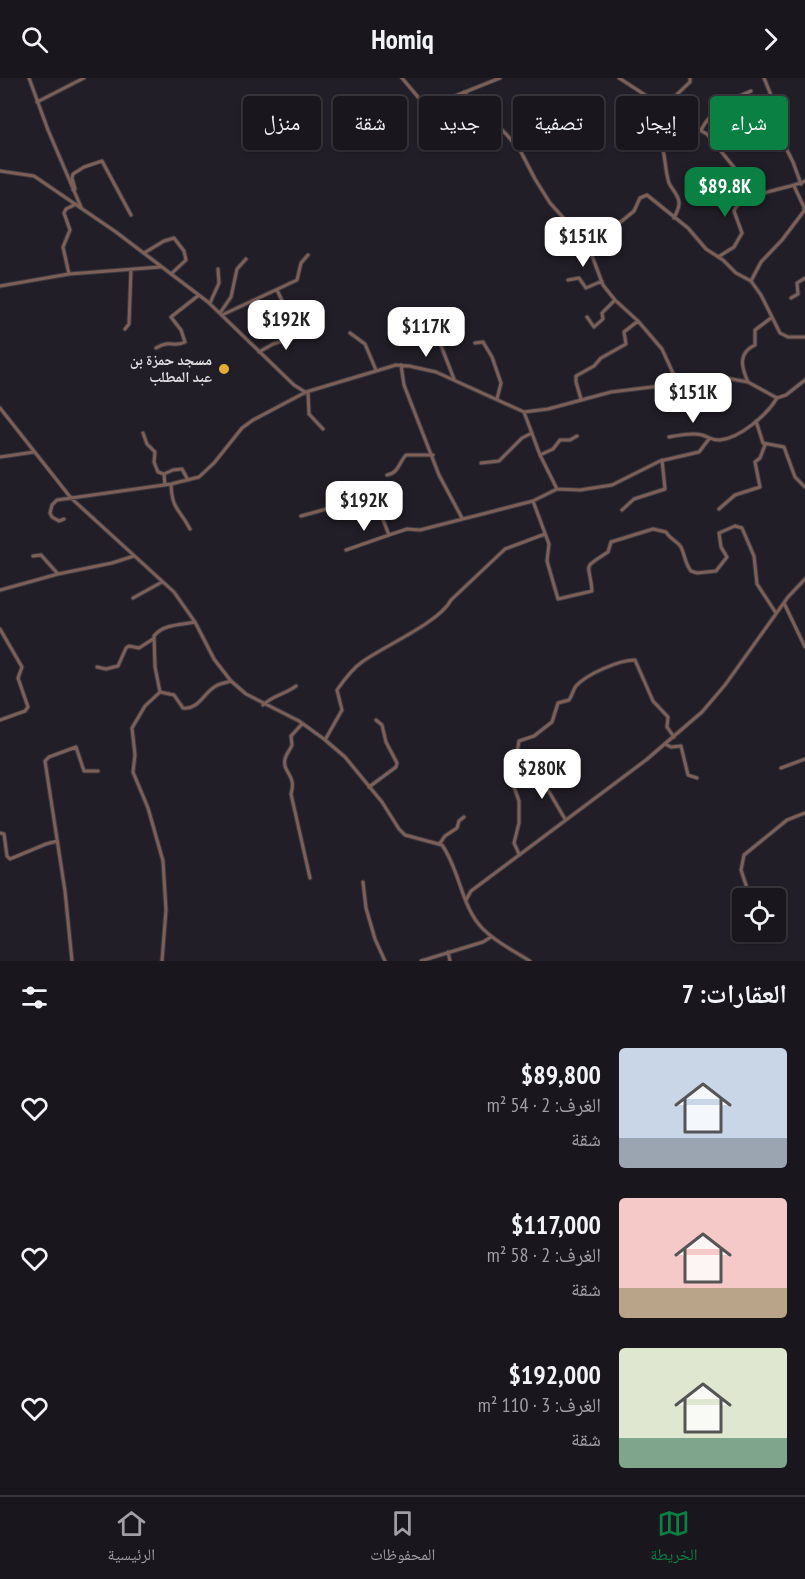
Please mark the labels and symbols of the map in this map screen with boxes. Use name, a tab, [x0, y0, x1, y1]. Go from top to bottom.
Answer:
pin: $89.8K	[676, 167, 774, 218]
pin: $151K	[541, 217, 625, 268]
pin: $192K	[244, 300, 328, 351]
pin: $117K	[384, 307, 468, 358]
place label: مسجد حمزة بن عبد المطلب	[130, 350, 212, 386]
marker: مسجد حمزة بن عبد المطلب	[217, 362, 231, 376]
pin: $151K	[651, 373, 735, 424]
pin: $192K	[322, 481, 406, 532]
pin: $280K	[500, 749, 584, 800]

